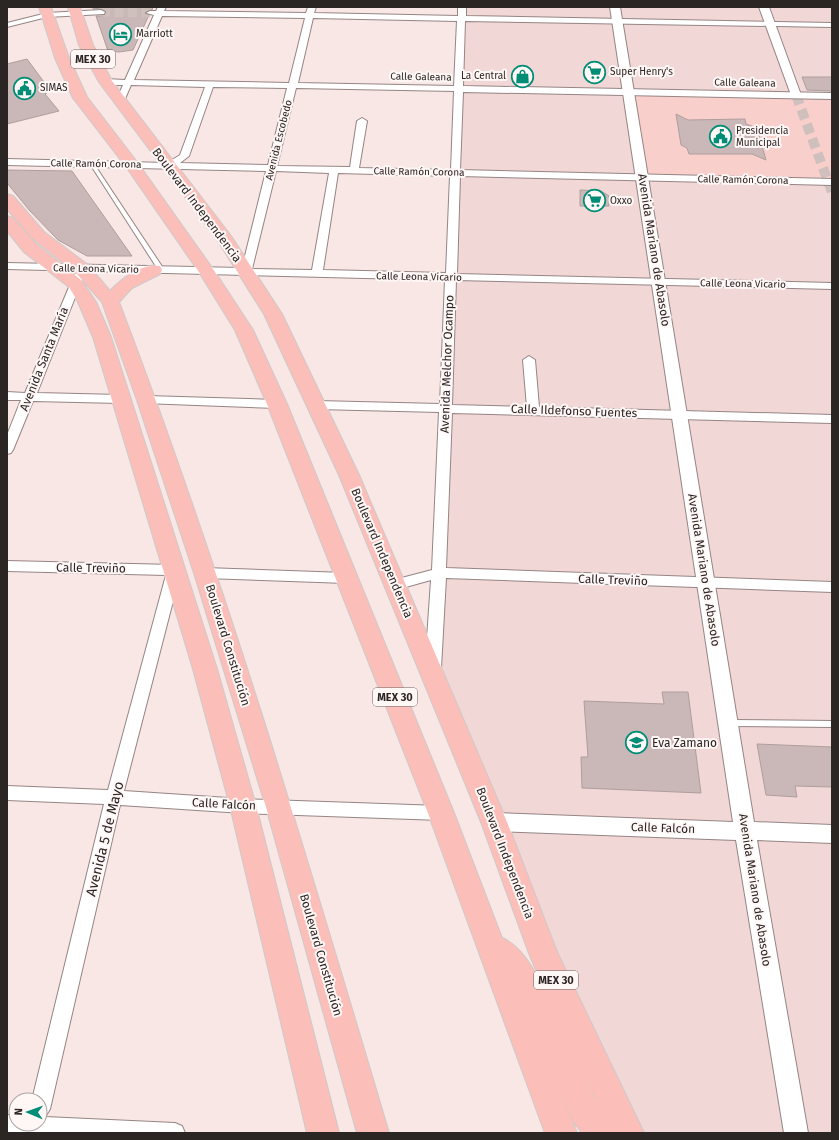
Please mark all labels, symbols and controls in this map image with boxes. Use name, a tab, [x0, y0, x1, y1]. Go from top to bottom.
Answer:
hotel icon: Marriott	[108, 21, 134, 47]
place label: Marriott	[136, 28, 173, 40]
road number: MEX 30	[71, 50, 115, 68]
supermarket icon: Super Henry's	[581, 59, 607, 85]
shop icon: La Central	[509, 63, 535, 89]
place label: Super Henry's	[610, 66, 673, 78]
street label: Calle Galeana	[390, 70, 452, 84]
place label: La Central	[461, 70, 506, 82]
public building icon: SIMAS	[12, 75, 38, 101]
street label: Calle Galeana	[714, 76, 776, 90]
place label: SIMAS	[40, 82, 68, 94]
street label: Avenida Escobedo	[263, 98, 295, 181]
public building icon: Presidencia Municipal	[707, 124, 733, 150]
place label: Presidencia Municipal	[736, 125, 788, 149]
street label: Boulevard Independencia	[149, 145, 245, 265]
street label: Calle Ramón Corona	[50, 157, 142, 171]
street label: Calle Ramón Corona	[373, 165, 465, 179]
street label: Avenida Mariano de Abasolo	[635, 173, 673, 327]
street label: Calle Ramón Corona	[697, 173, 789, 187]
supermarket icon: Oxxo	[582, 188, 608, 214]
place label: Oxxo	[610, 195, 632, 207]
street label: Calle Leona Vicario	[53, 262, 139, 276]
street label: Calle Leona Vicario	[376, 270, 462, 284]
street label: Calle Leona Vicario	[700, 277, 786, 291]
street label: Avenida Melchor Ocampo	[438, 295, 456, 433]
street label: Avenida Santa María	[17, 305, 71, 413]
street label: Calle Ildefonso Fuentes	[511, 402, 638, 420]
street label: Boulevard Independencia	[348, 486, 416, 620]
street label: Avenida Mariano de Abasolo	[685, 493, 723, 647]
street label: Calle Treviño	[56, 560, 126, 576]
street label: Calle Treviño	[578, 572, 648, 588]
street label: Boulevard Constitución	[203, 583, 253, 707]
road number: MEX 30	[373, 688, 417, 706]
school or university icon: Eva Zamano	[624, 730, 650, 756]
place label: Eva Zamano	[652, 736, 717, 750]
street label: Avenida 5 de Mayo	[82, 780, 128, 898]
street label: Boulevard Independencia	[473, 785, 537, 921]
street label: Calle Falcón	[192, 795, 256, 813]
street label: Avenida Mariano de Abasolo	[736, 813, 774, 967]
street label: Calle Falcón	[631, 820, 695, 836]
street label: Boulevard Constitución	[297, 892, 345, 1018]
road number: MEX 30	[534, 971, 578, 989]
north arrow	[8, 1092, 48, 1132]
text: N	[12, 1108, 25, 1116]

